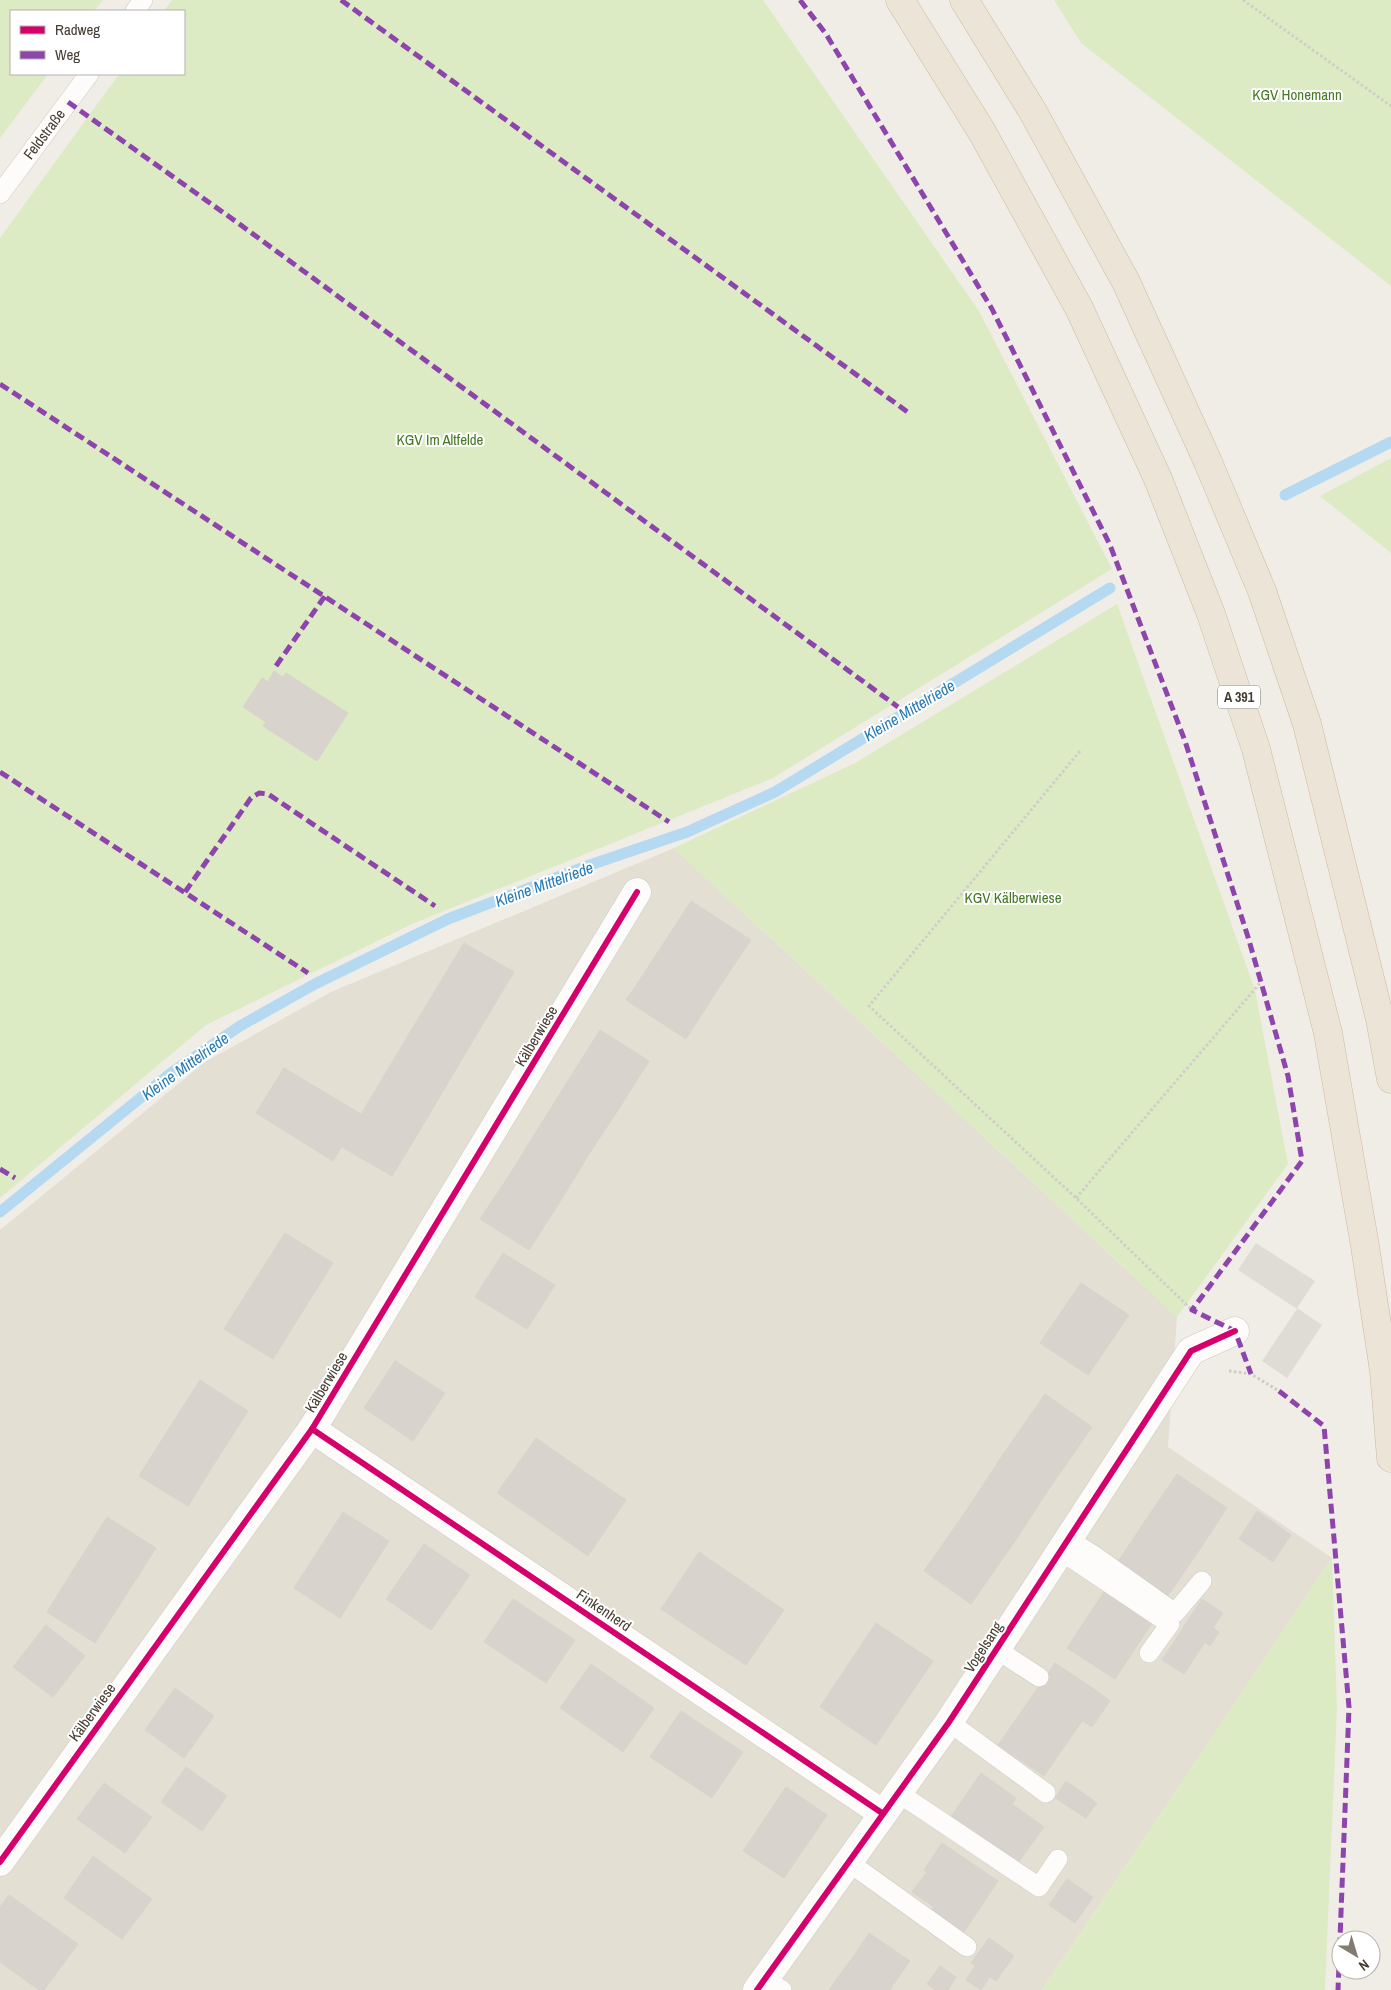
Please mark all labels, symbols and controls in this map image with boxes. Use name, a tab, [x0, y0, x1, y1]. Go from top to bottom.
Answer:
legend	[10, 10, 185, 75]
text: Radweg	[55, 19, 100, 40]
text: Weg	[55, 44, 80, 65]
park label: KGV Honemann	[1252, 84, 1342, 105]
street label: Feldstraße	[18, 104, 70, 164]
park label: KGV Im Altfelde	[397, 429, 484, 450]
water label: Kleine Mittelriede	[859, 674, 959, 746]
road number: A 391	[1218, 686, 1260, 709]
water label: Kleine Mittelriede	[492, 856, 596, 912]
park label: KGV Kälberwiese	[964, 887, 1062, 908]
street label: Kälberwiese	[510, 1001, 563, 1070]
water label: Kleine Mittelriede	[137, 1027, 233, 1105]
street label: Kälberwiese	[300, 1347, 353, 1416]
street label: Finkenherd	[572, 1584, 636, 1636]
street label: Vogelsang	[959, 1617, 1008, 1677]
street label: Kälberwiese	[64, 1678, 120, 1746]
north arrow	[1331, 1930, 1381, 1980]
text: N	[1355, 1956, 1373, 1975]

